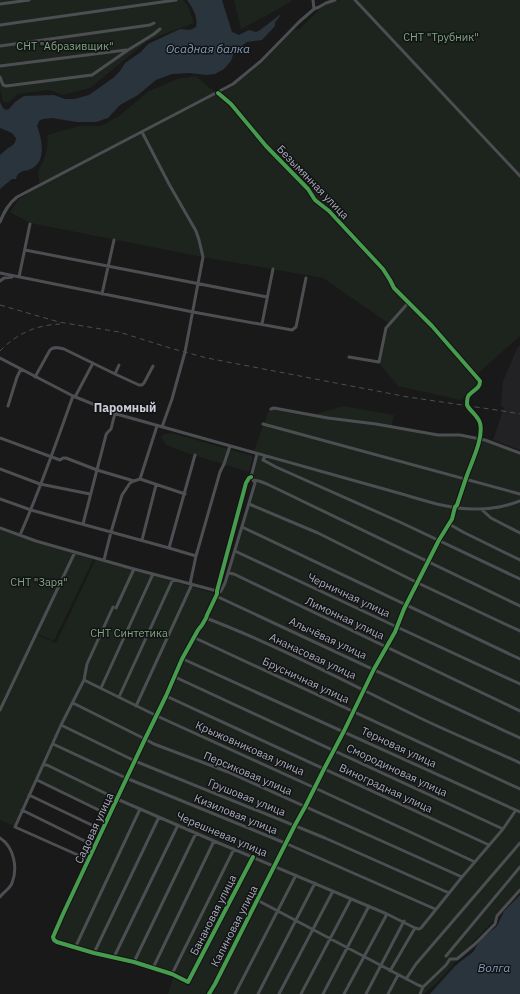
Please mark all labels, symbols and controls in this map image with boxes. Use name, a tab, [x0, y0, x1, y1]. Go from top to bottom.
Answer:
park label: СНТ "Трубник"	[403, 30, 479, 44]
park label: СНТ "Абразивщик"	[16, 39, 114, 53]
water label: Осадная балка	[166, 41, 250, 56]
street label: Безымянная улица	[274, 142, 352, 222]
district label: Паромный	[94, 400, 156, 415]
street label: Черничная улица	[305, 570, 393, 620]
park label: СНТ "Заря"	[10, 575, 68, 589]
street label: Лимонная улица	[303, 594, 387, 642]
street label: Алычёвая улица	[287, 614, 369, 662]
park label: СНТ Синтетика	[90, 626, 168, 640]
street label: Ананасовая улица	[267, 630, 359, 682]
street label: Брусничная улица	[260, 654, 352, 706]
street label: Крыжовниковая улица	[193, 718, 307, 778]
street label: Терновая улица	[359, 723, 439, 771]
street label: Смородиновая улица	[344, 740, 450, 800]
street label: Персиковая улица	[202, 748, 295, 798]
street label: Виноградная улица	[337, 760, 435, 816]
street label: Грушовая улица	[206, 775, 288, 819]
street label: Садовая улица	[71, 790, 117, 866]
street label: Кизиловая улица	[192, 791, 280, 837]
street label: Черешневая улица	[174, 808, 270, 860]
street label: Банановая улица	[187, 872, 239, 958]
street label: Калиновая улица	[207, 883, 261, 969]
water label: Волга	[478, 960, 510, 975]

